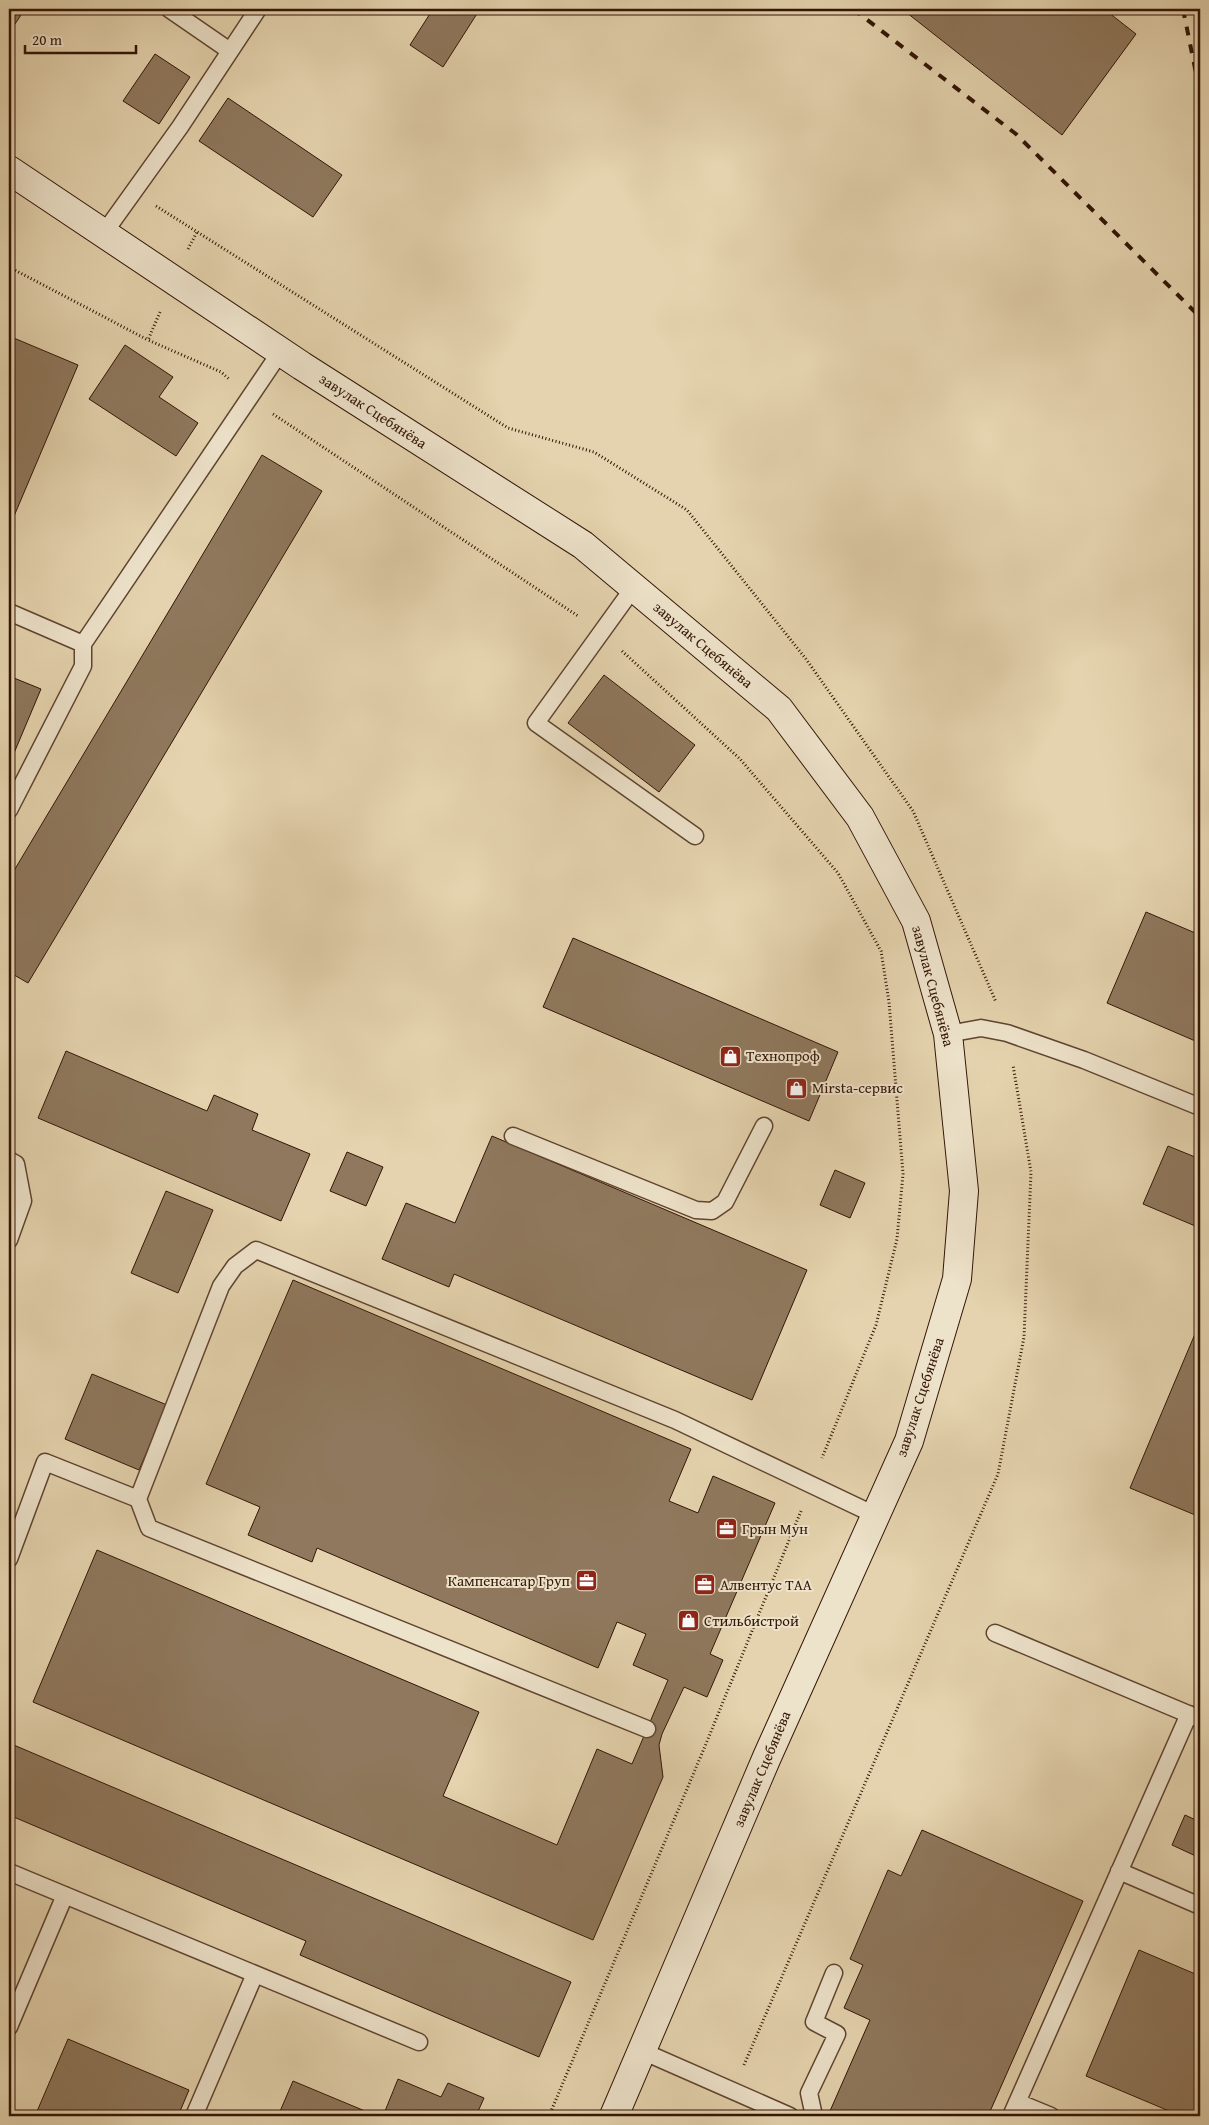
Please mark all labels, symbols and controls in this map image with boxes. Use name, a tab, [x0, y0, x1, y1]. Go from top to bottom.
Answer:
scale bar	[25, 22, 136, 54]
text: 20 m	[32, 29, 63, 50]
street label: завулак Сцебянёва	[315, 368, 432, 454]
street label: завулак Сцебянёва	[649, 597, 758, 693]
street label: завулак Сцебянёва	[907, 923, 960, 1049]
shop icon: Технопроф	[718, 1044, 742, 1068]
place label: Технопроф	[746, 1045, 820, 1066]
shop icon: Mirsta-сервис	[784, 1076, 808, 1100]
place label: Mirsta-сервис	[812, 1077, 903, 1098]
street label: завулак Сцебянёва	[890, 1334, 949, 1459]
office icon: Грын Мун	[714, 1517, 738, 1541]
place label: Грын Мун	[742, 1518, 808, 1539]
office icon: Кампенсатар Груп	[574, 1569, 598, 1593]
place label: Кампенсатар Груп	[448, 1570, 571, 1591]
office icon: Алвентус ТАА	[692, 1573, 716, 1597]
place label: Алвентус ТАА	[720, 1574, 812, 1595]
shop icon: Стильбистрой	[676, 1609, 700, 1633]
place label: Стильбистрой	[704, 1610, 799, 1631]
street label: завулак Сцебянёва	[728, 1707, 796, 1830]

